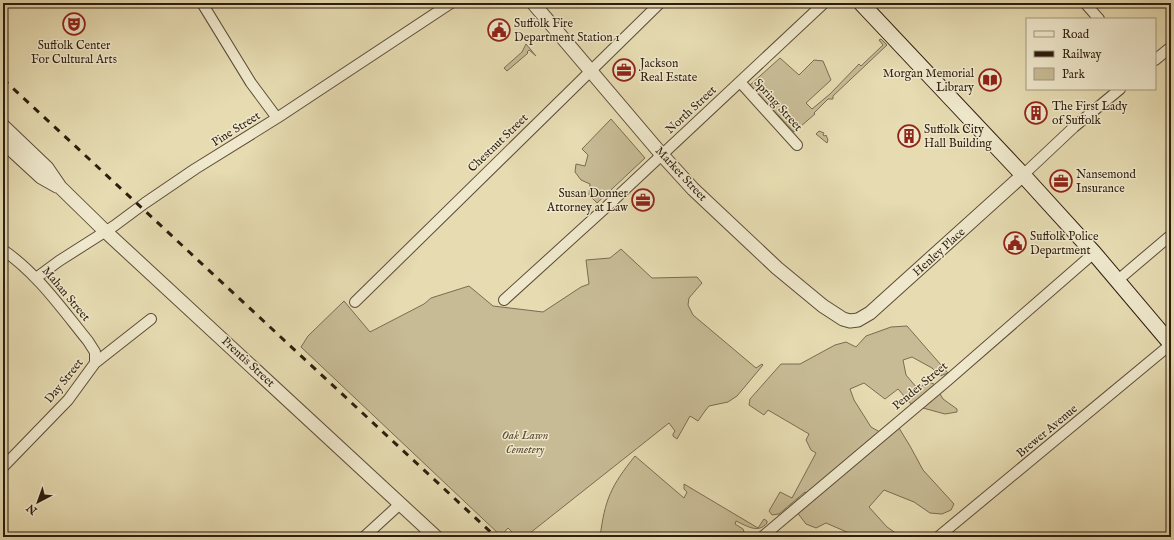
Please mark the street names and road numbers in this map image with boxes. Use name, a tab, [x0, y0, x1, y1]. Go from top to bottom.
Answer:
street label: Spring Street	[750, 76, 806, 135]
street label: North Street	[663, 83, 719, 137]
street label: Pine Street	[209, 108, 263, 150]
street label: Chestnut Street	[465, 111, 531, 175]
street label: Market Street	[652, 144, 710, 204]
street label: Henley Place	[910, 224, 969, 279]
street label: Mahan Street	[39, 264, 93, 324]
street label: Prentis Street	[218, 334, 278, 390]
street label: Day Street	[41, 356, 87, 406]
street label: Pender Street	[889, 359, 951, 413]
street label: Brewer Avenue	[1013, 401, 1081, 461]

